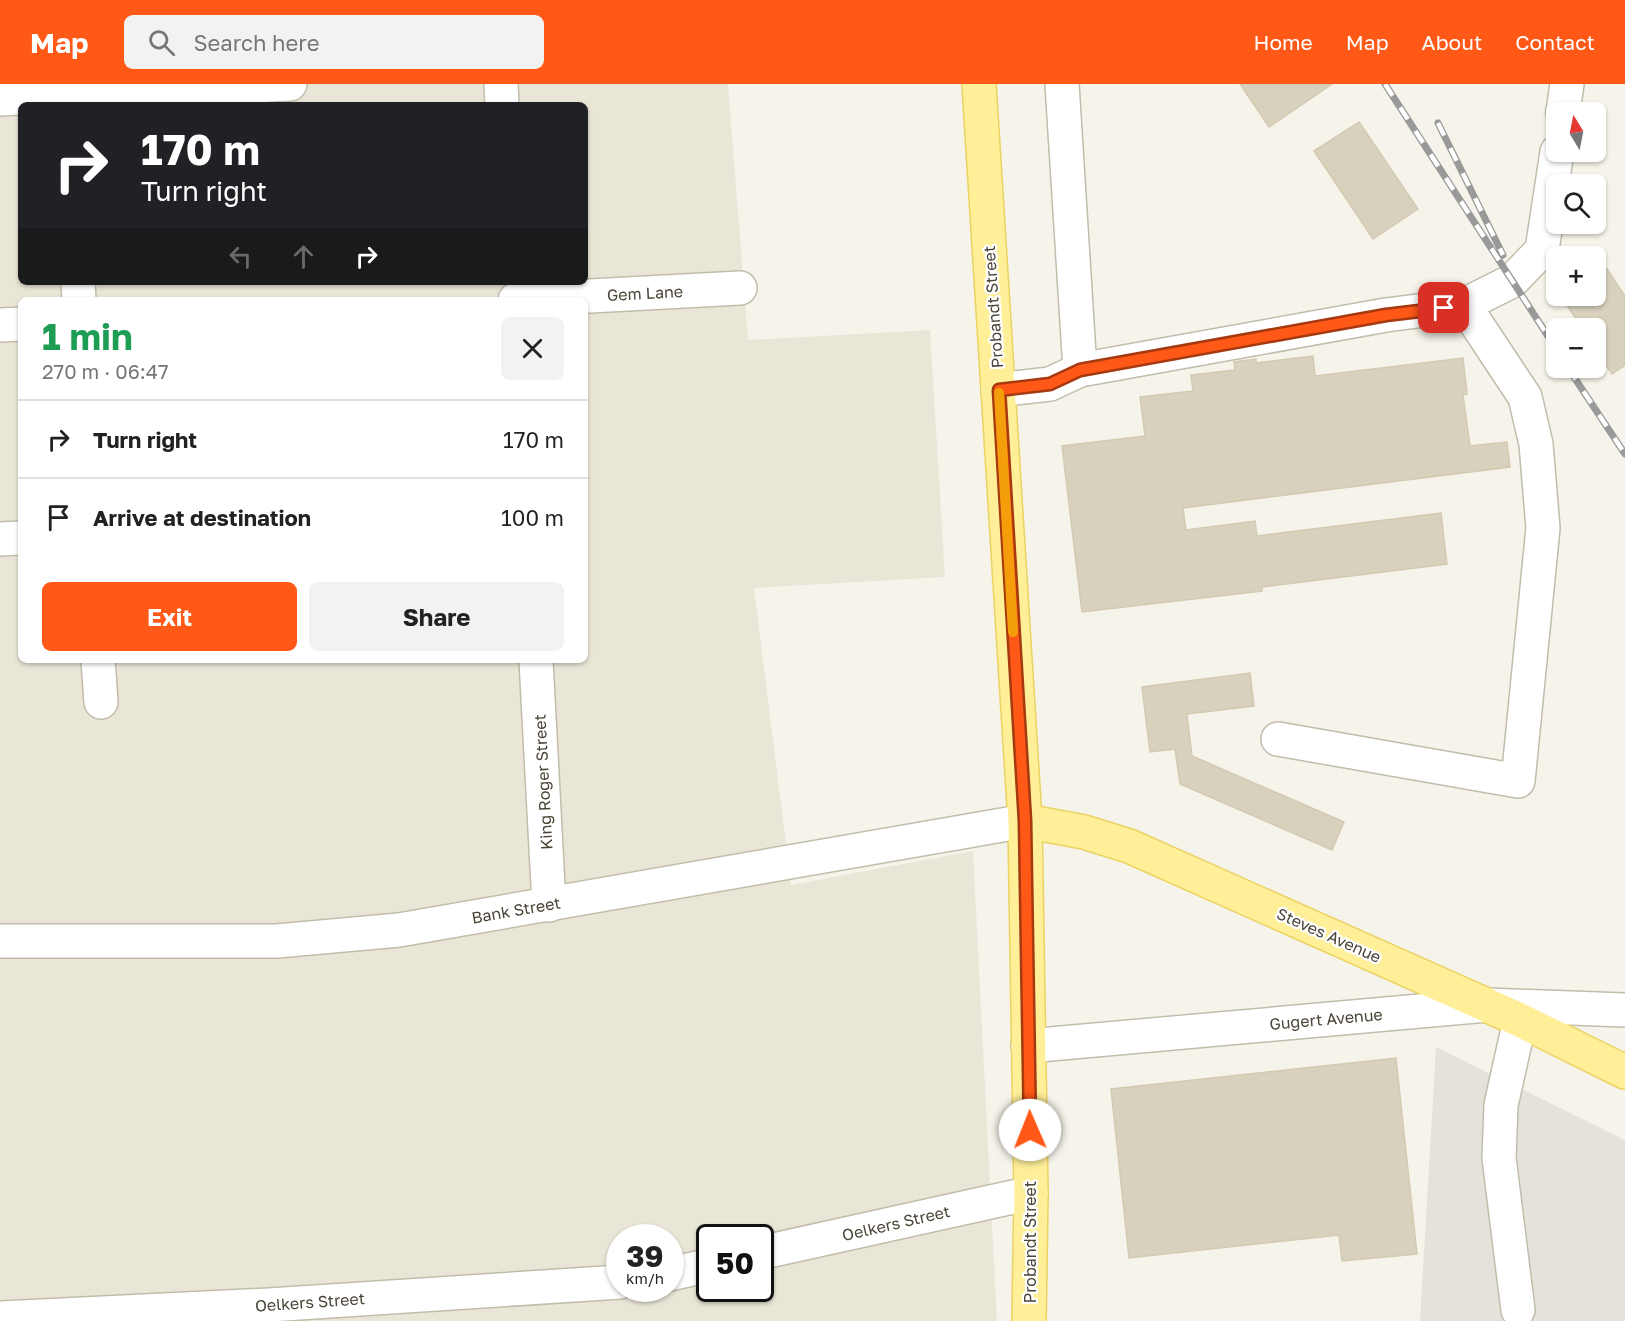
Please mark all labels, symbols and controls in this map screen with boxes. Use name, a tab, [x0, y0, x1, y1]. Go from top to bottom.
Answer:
search box	[124, 15, 544, 69]
text: Map	[30, 26, 88, 59]
icon: search	[145, 26, 178, 59]
text: Search here	[193, 29, 319, 56]
text: Home	[1253, 29, 1313, 55]
text: Map	[1346, 29, 1389, 55]
text: About	[1422, 29, 1482, 55]
text: Contact	[1515, 29, 1595, 55]
north arrow	[1546, 102, 1606, 162]
map controls	[1546, 102, 1606, 378]
text: 170 m	[141, 124, 260, 174]
icon: right	[42, 126, 120, 204]
button: search	[1546, 174, 1606, 234]
text: Turn right	[141, 175, 267, 207]
icon: left	[224, 240, 257, 273]
icon: ahead	[287, 240, 320, 273]
icon: right	[350, 240, 383, 273]
street label: Probandt Street	[979, 245, 1007, 369]
button: +	[1546, 246, 1606, 306]
street label: Gem Lane	[606, 281, 684, 305]
pin	[1418, 282, 1469, 333]
icon: arrive	[1427, 291, 1460, 324]
text: 1 min	[42, 315, 133, 358]
button: close	[501, 317, 564, 380]
button: −	[1546, 318, 1606, 378]
text: 270 m · 06:47	[42, 359, 169, 383]
icon: right	[42, 423, 75, 456]
text: Turn right	[93, 426, 197, 453]
text: 170 m	[503, 426, 564, 453]
icon: arrive	[42, 501, 75, 534]
text: Arrive at destination	[93, 504, 311, 531]
text: 100 m	[501, 504, 564, 531]
button: Exit	[42, 582, 297, 651]
button: Share	[309, 582, 564, 651]
street label: King Roger Street	[529, 714, 557, 850]
street label: Bank Street	[470, 892, 562, 928]
street label: Steves Avenue	[1274, 903, 1384, 967]
street label: Gugert Avenue	[1269, 1004, 1383, 1034]
position arrow	[998, 1098, 1062, 1162]
street label: Probandt Street	[1020, 1181, 1040, 1303]
street label: Oelkers Street	[840, 1201, 952, 1245]
speed limit sign: 50	[696, 1224, 774, 1302]
text: 39	[626, 1238, 664, 1274]
text: km/h	[626, 1269, 664, 1287]
street label: Oelkers Street	[254, 1288, 366, 1316]

